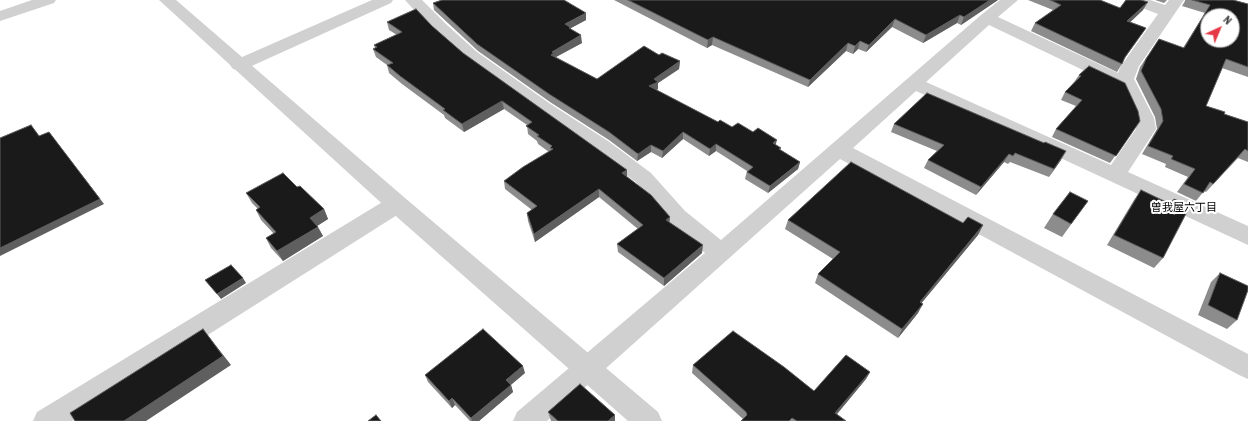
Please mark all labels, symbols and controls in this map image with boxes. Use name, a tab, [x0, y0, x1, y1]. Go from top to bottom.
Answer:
north arrow	[1200, 8, 1240, 48]
text: N	[1220, 13, 1235, 27]
district label: 曽我屋六丁目	[1151, 201, 1217, 215]

